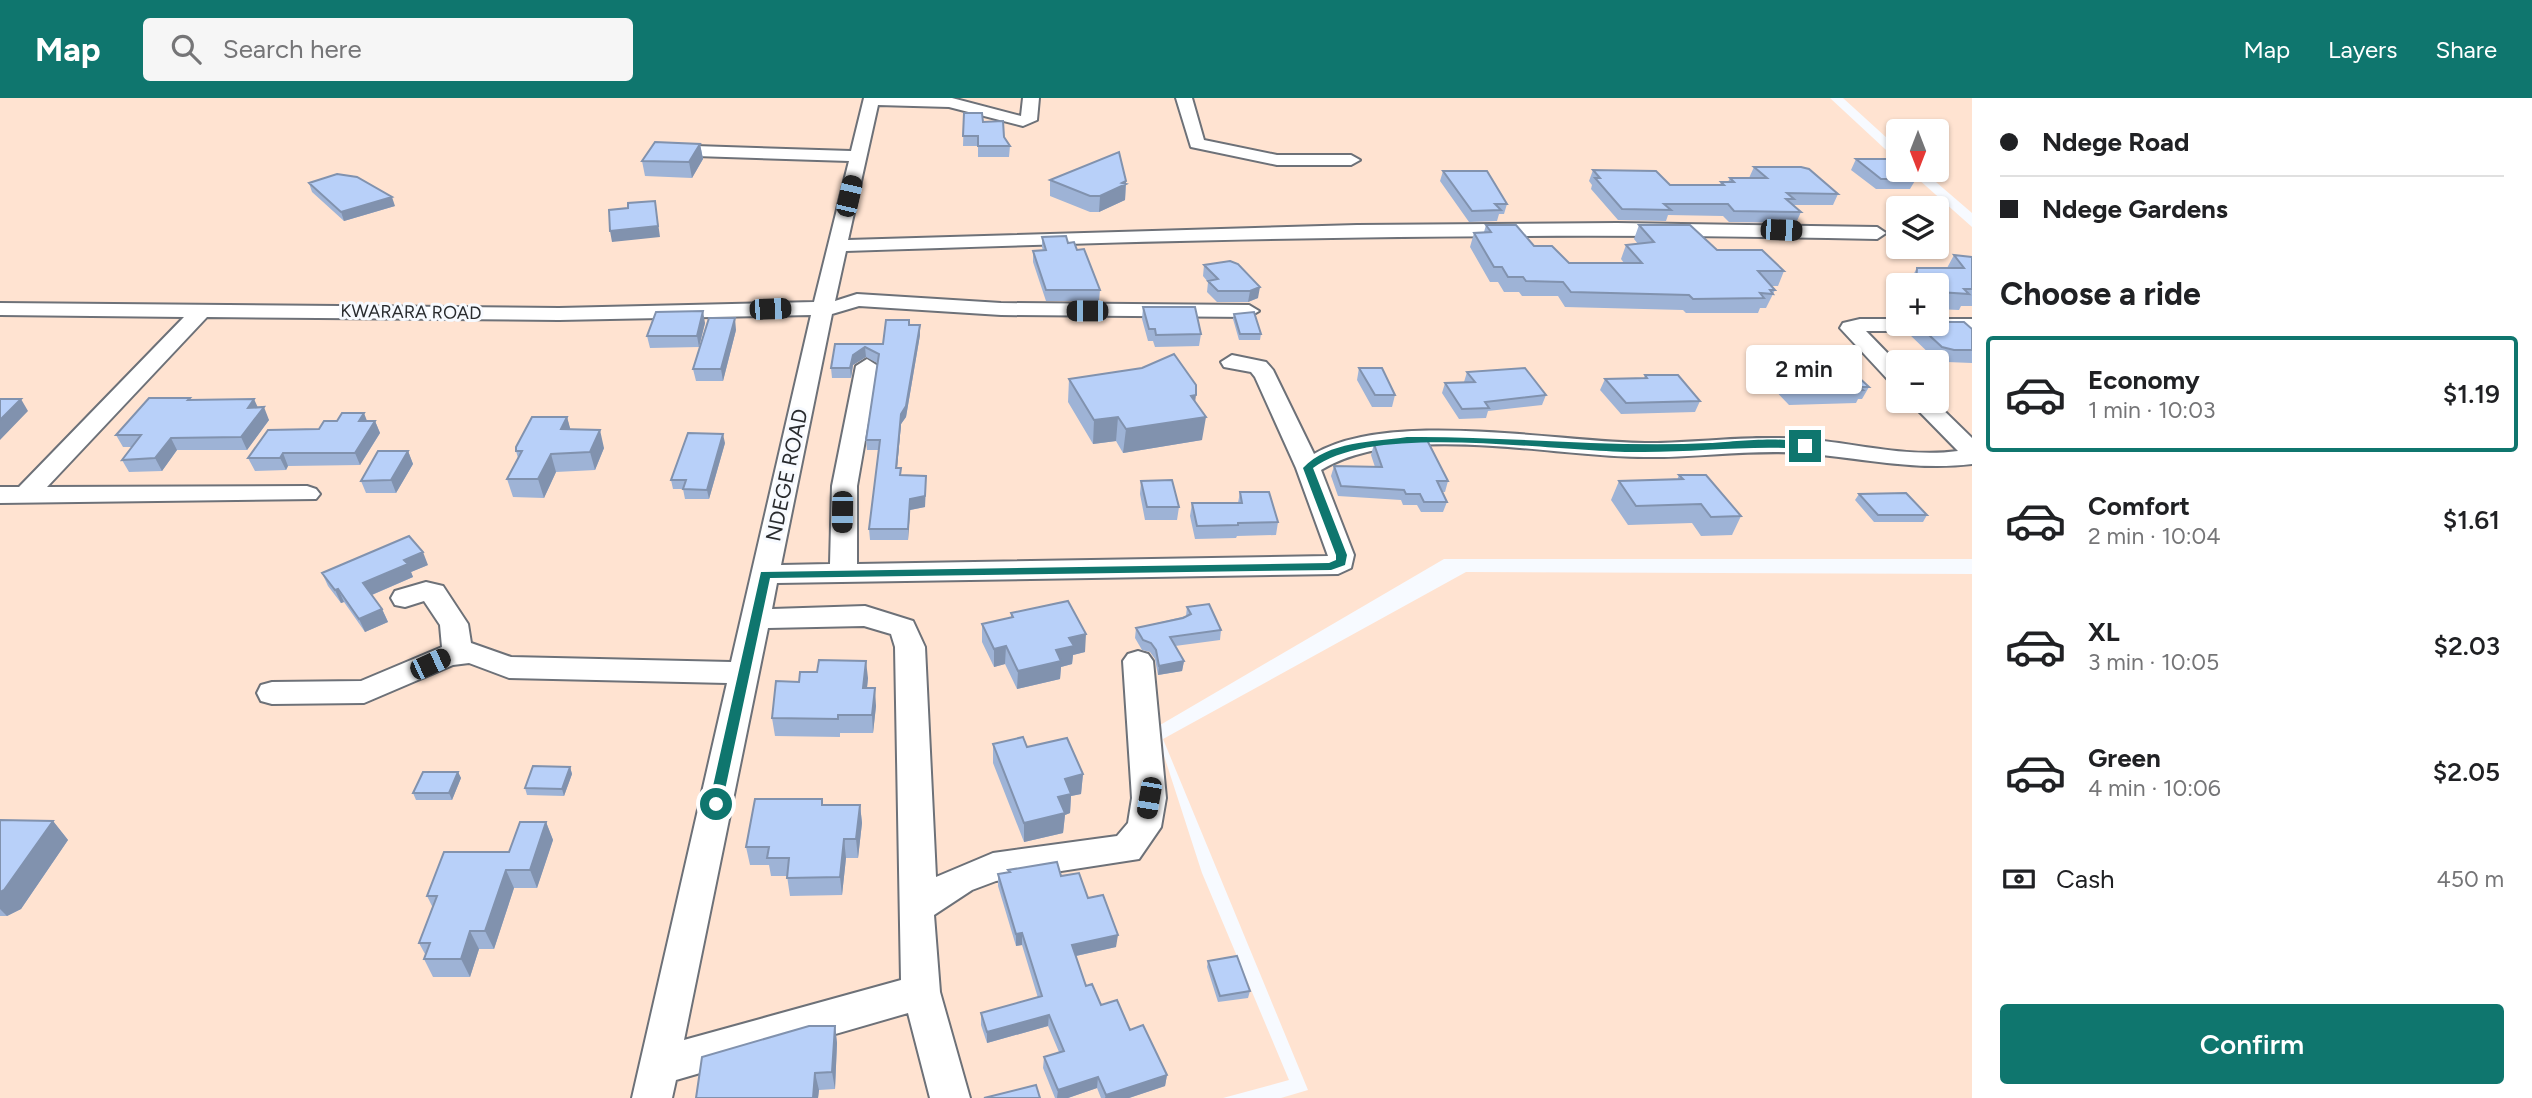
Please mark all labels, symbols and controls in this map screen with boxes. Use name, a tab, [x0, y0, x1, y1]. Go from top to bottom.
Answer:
search box	[143, 18, 633, 81]
text: Map	[35, 30, 101, 69]
icon: search	[167, 30, 205, 68]
text: Search here	[223, 33, 362, 65]
text: Map	[2243, 35, 2290, 64]
text: Layers	[2328, 35, 2397, 64]
text: Share	[2435, 35, 2497, 64]
north arrow	[1886, 119, 1950, 182]
map controls	[1886, 119, 1949, 413]
text: Ndege Road	[2042, 126, 2189, 158]
car	[835, 173, 864, 219]
text: Ndege Gardens	[2042, 193, 2228, 225]
button: layers	[1886, 196, 1949, 259]
car	[1760, 219, 1803, 241]
button: +	[1886, 273, 1949, 336]
text: Choose a ride	[2000, 275, 2201, 313]
car	[749, 298, 792, 320]
street label: KWARARA ROAD	[340, 300, 482, 324]
car	[1067, 301, 1109, 322]
callout: 2 min	[1747, 344, 1863, 394]
button: −	[1886, 350, 1949, 413]
text: 2 min	[1775, 355, 1833, 383]
icon: car	[2004, 363, 2067, 426]
text: Economy	[2088, 364, 2200, 396]
text: $1.19	[2443, 378, 2500, 410]
text: 1 min · 10:03	[2088, 396, 2215, 424]
street label: NDEGE ROAD	[760, 406, 813, 543]
route end	[1789, 430, 1821, 462]
icon: car	[2004, 489, 2067, 552]
text: Comfort	[2088, 490, 2190, 522]
car	[832, 491, 853, 533]
text: $1.61	[2443, 504, 2500, 536]
text: 2 min · 10:04	[2088, 522, 2221, 550]
icon: car	[2004, 615, 2067, 678]
text: XL	[2088, 616, 2120, 648]
text: $2.03	[2434, 630, 2500, 662]
car	[407, 646, 454, 682]
text: 3 min · 10:05	[2088, 648, 2219, 676]
icon: car	[2004, 741, 2067, 804]
text: Green	[2088, 742, 2161, 774]
text: $2.05	[2433, 756, 2500, 788]
text: 4 min · 10:06	[2088, 774, 2221, 802]
car	[1136, 775, 1163, 821]
route start	[700, 788, 732, 820]
icon: cash	[2000, 860, 2038, 898]
text: Cash	[2056, 863, 2115, 895]
text: 450 m	[2436, 865, 2504, 893]
button: Confirm	[2000, 1004, 2504, 1084]

